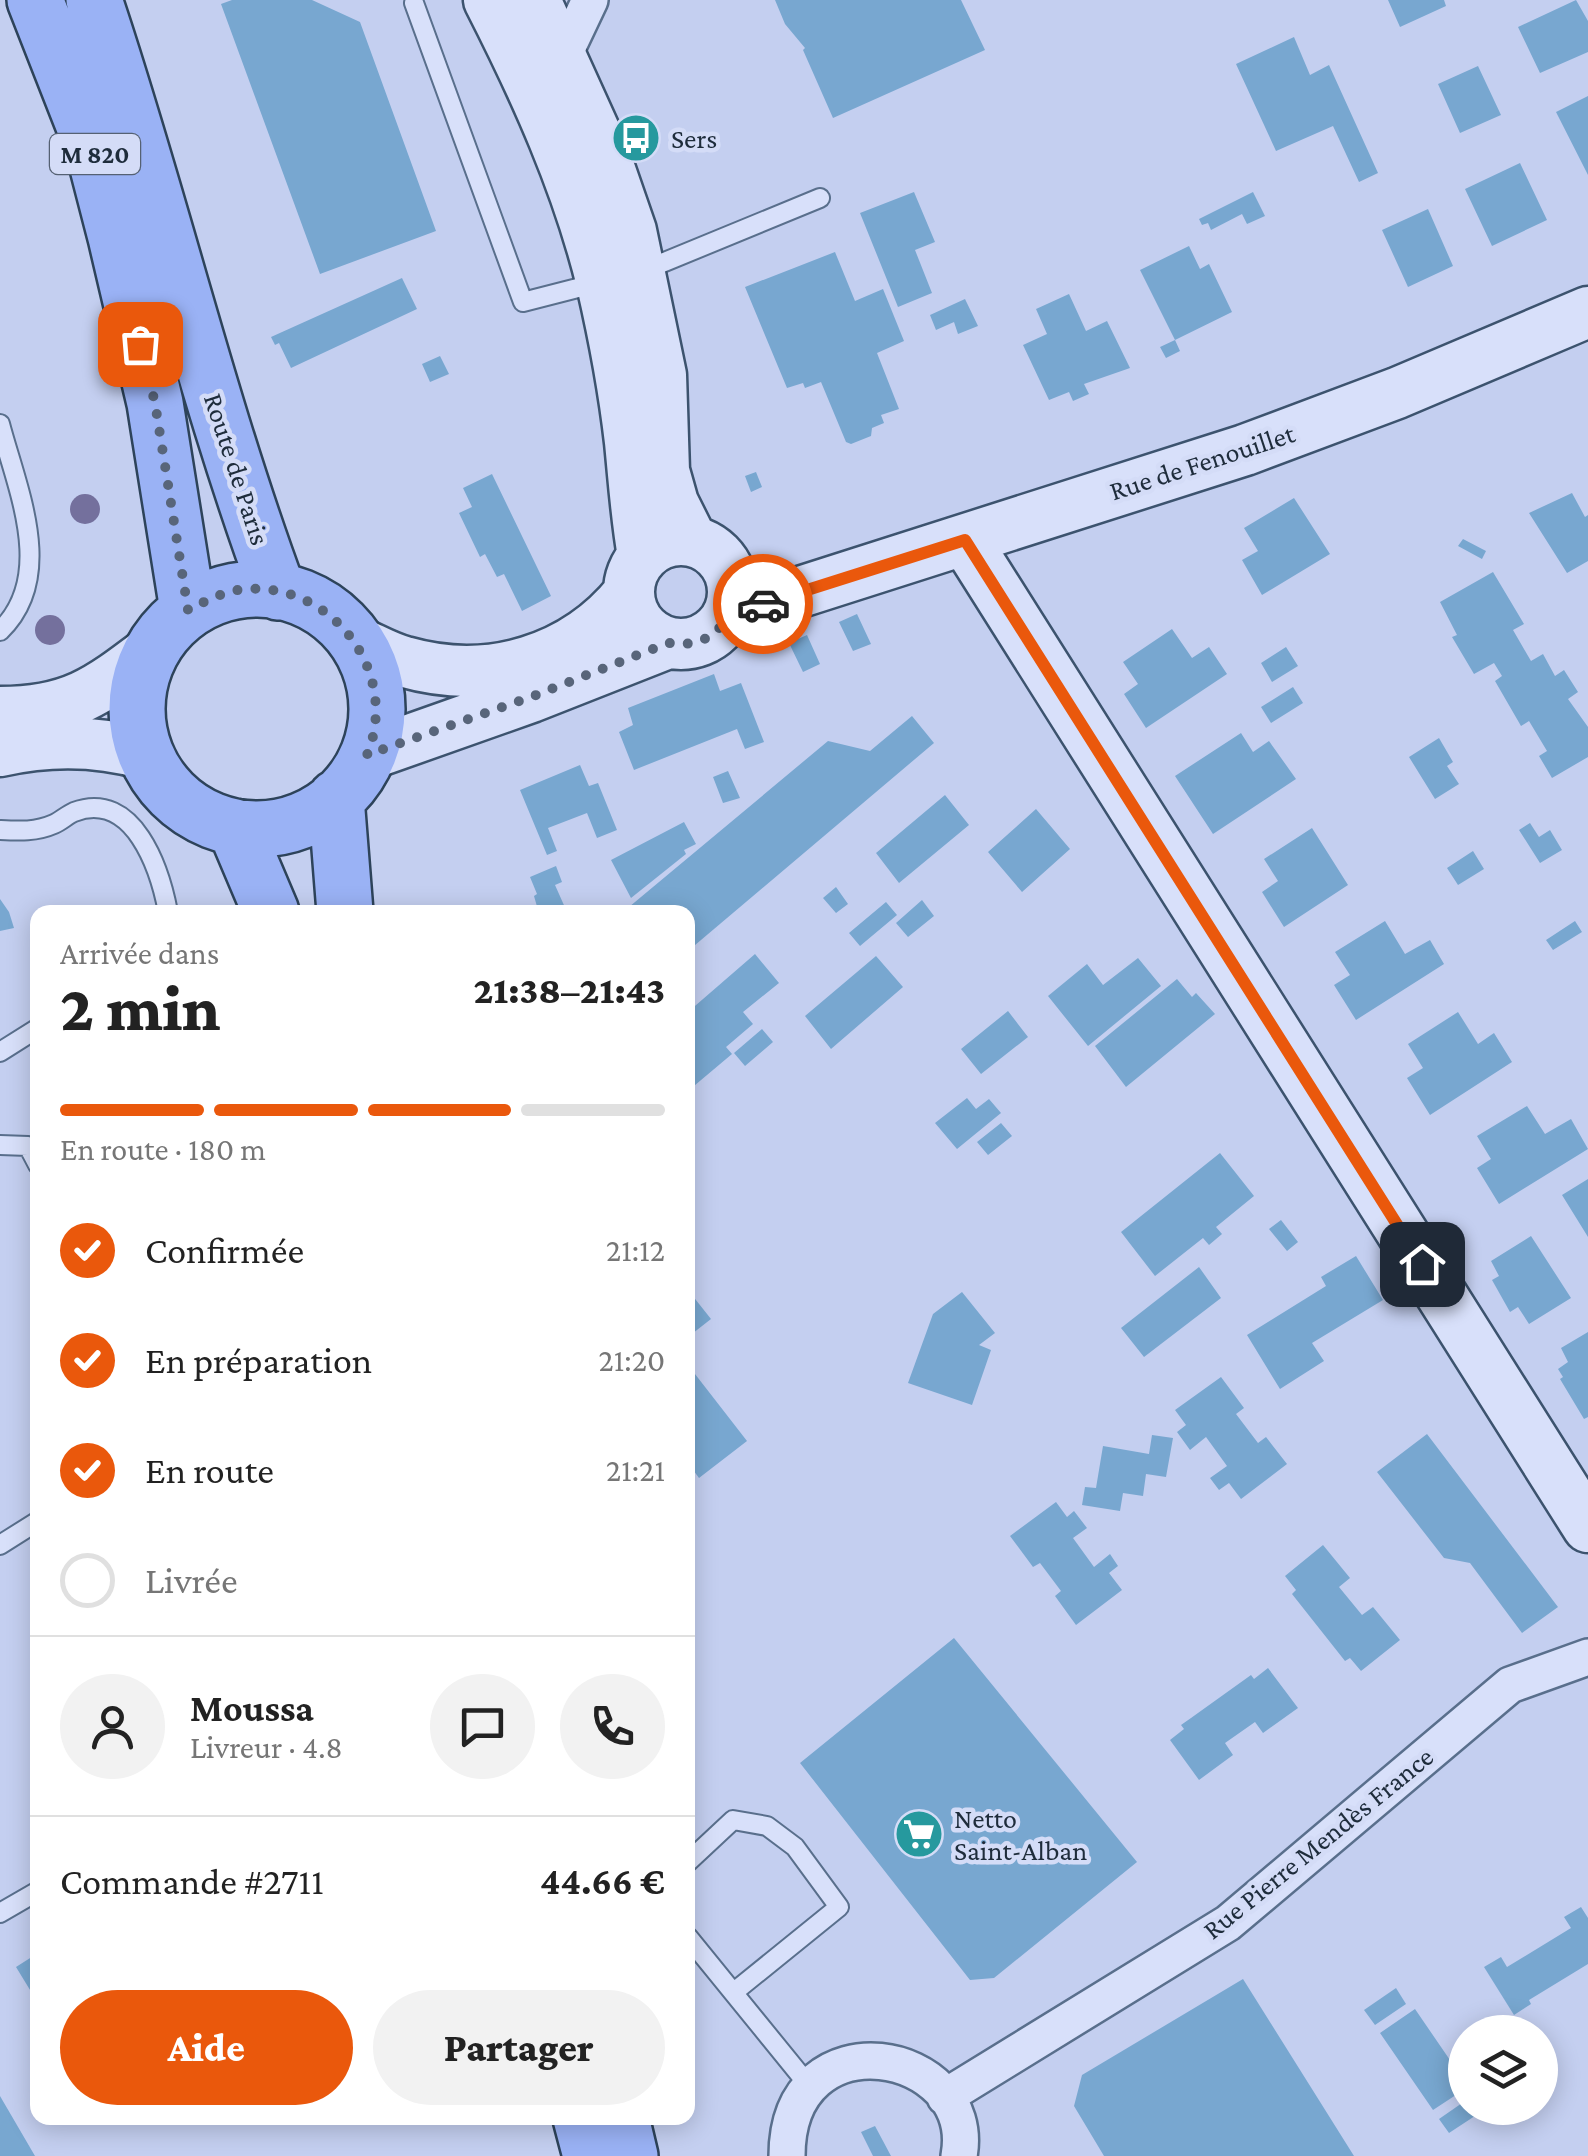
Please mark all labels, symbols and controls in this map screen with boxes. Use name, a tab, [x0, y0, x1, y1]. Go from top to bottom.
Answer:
bus stop icon: Sers	[610, 112, 662, 164]
place label: Sers	[671, 123, 717, 154]
road number: M 820	[50, 134, 140, 174]
pin	[98, 302, 183, 387]
icon: bag	[113, 317, 168, 372]
street label: Route de Paris	[198, 389, 276, 549]
street label: Rue de Fenouillet	[1106, 417, 1299, 507]
courier	[713, 554, 813, 654]
icon: car	[736, 577, 791, 632]
text: Arrivée dans	[60, 935, 219, 971]
text: 21:38–21:43	[473, 969, 665, 1011]
text: 2 min	[60, 972, 221, 1044]
text: En route · 180 m	[60, 1131, 266, 1167]
pin	[1380, 1222, 1465, 1307]
icon: check	[60, 1223, 115, 1278]
text: Confirmée	[145, 1229, 304, 1271]
text: 21:12	[606, 1232, 665, 1268]
icon: home	[1395, 1237, 1450, 1292]
icon: check	[60, 1333, 115, 1388]
text: En préparation	[145, 1339, 372, 1381]
text: 21:20	[598, 1342, 665, 1378]
icon: check	[60, 1443, 115, 1498]
text: En route	[145, 1449, 274, 1491]
text: 21:21	[606, 1452, 665, 1488]
text: Livrée	[145, 1559, 238, 1601]
button: person	[60, 1674, 165, 1779]
button: chat	[430, 1674, 535, 1779]
button: phone	[560, 1674, 665, 1779]
text: Moussa	[190, 1687, 314, 1729]
text: Livreur · 4.8	[190, 1729, 343, 1765]
street label: Rue Pierre Mendès France	[1197, 1741, 1439, 1945]
place label: Netto Saint-Alban	[954, 1803, 1087, 1866]
supermarket icon: Netto Saint-Alban	[893, 1808, 945, 1860]
text: Commande #2711	[60, 1860, 324, 1902]
text: 44.66 €	[540, 1860, 665, 1902]
button: Aide	[60, 1990, 353, 2105]
button: Partager	[373, 1990, 665, 2105]
map controls	[1448, 2015, 1558, 2125]
button: layers	[1448, 2015, 1558, 2125]

